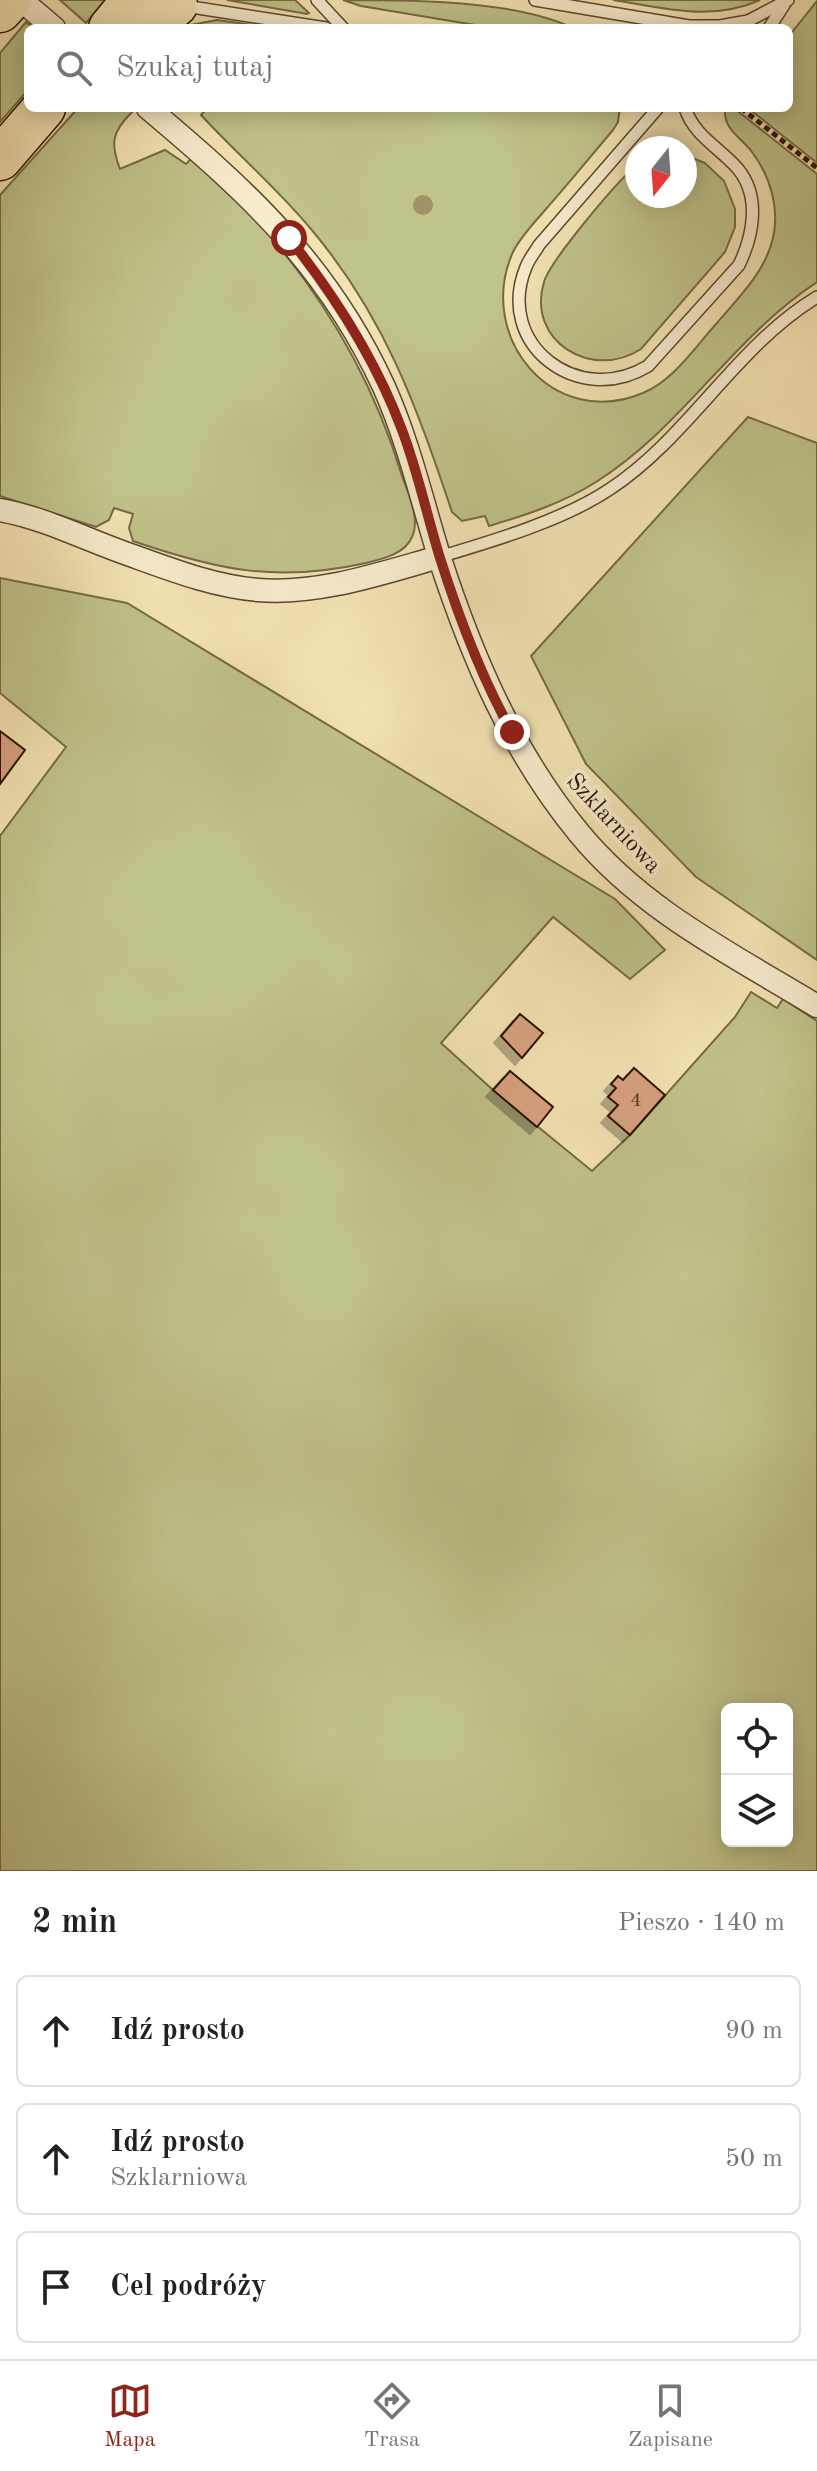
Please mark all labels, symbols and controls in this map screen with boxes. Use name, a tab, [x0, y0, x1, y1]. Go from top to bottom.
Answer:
search box	[24, 24, 793, 112]
icon: search	[52, 46, 96, 90]
text: Szukaj tutaj	[116, 53, 274, 83]
north arrow	[625, 136, 697, 208]
route start	[271, 220, 307, 256]
route end	[494, 714, 530, 750]
street label: Szklarniowa	[561, 769, 665, 879]
house number: 4	[630, 1091, 642, 1111]
map controls	[721, 1703, 793, 1847]
button: locate	[721, 1703, 793, 1775]
button: layers	[721, 1775, 793, 1847]
text: 2 min	[32, 1906, 117, 1940]
text: Pieszo · 140 m	[618, 1910, 785, 1936]
icon: ahead	[34, 2009, 78, 2053]
text: Idź prosto	[110, 2016, 245, 2046]
text: 90 m	[725, 2018, 783, 2044]
text: Idź prosto	[110, 2128, 245, 2158]
icon: ahead	[34, 2137, 78, 2181]
text: 50 m	[725, 2146, 783, 2172]
text: Szklarniowa	[110, 2165, 247, 2191]
icon: arrive	[34, 2265, 78, 2309]
text: Cel podróży	[110, 2272, 267, 2302]
tab: Mapa	[104, 2379, 156, 2454]
tab: Trasa	[364, 2379, 420, 2454]
tab: Zapisane	[628, 2379, 713, 2454]

